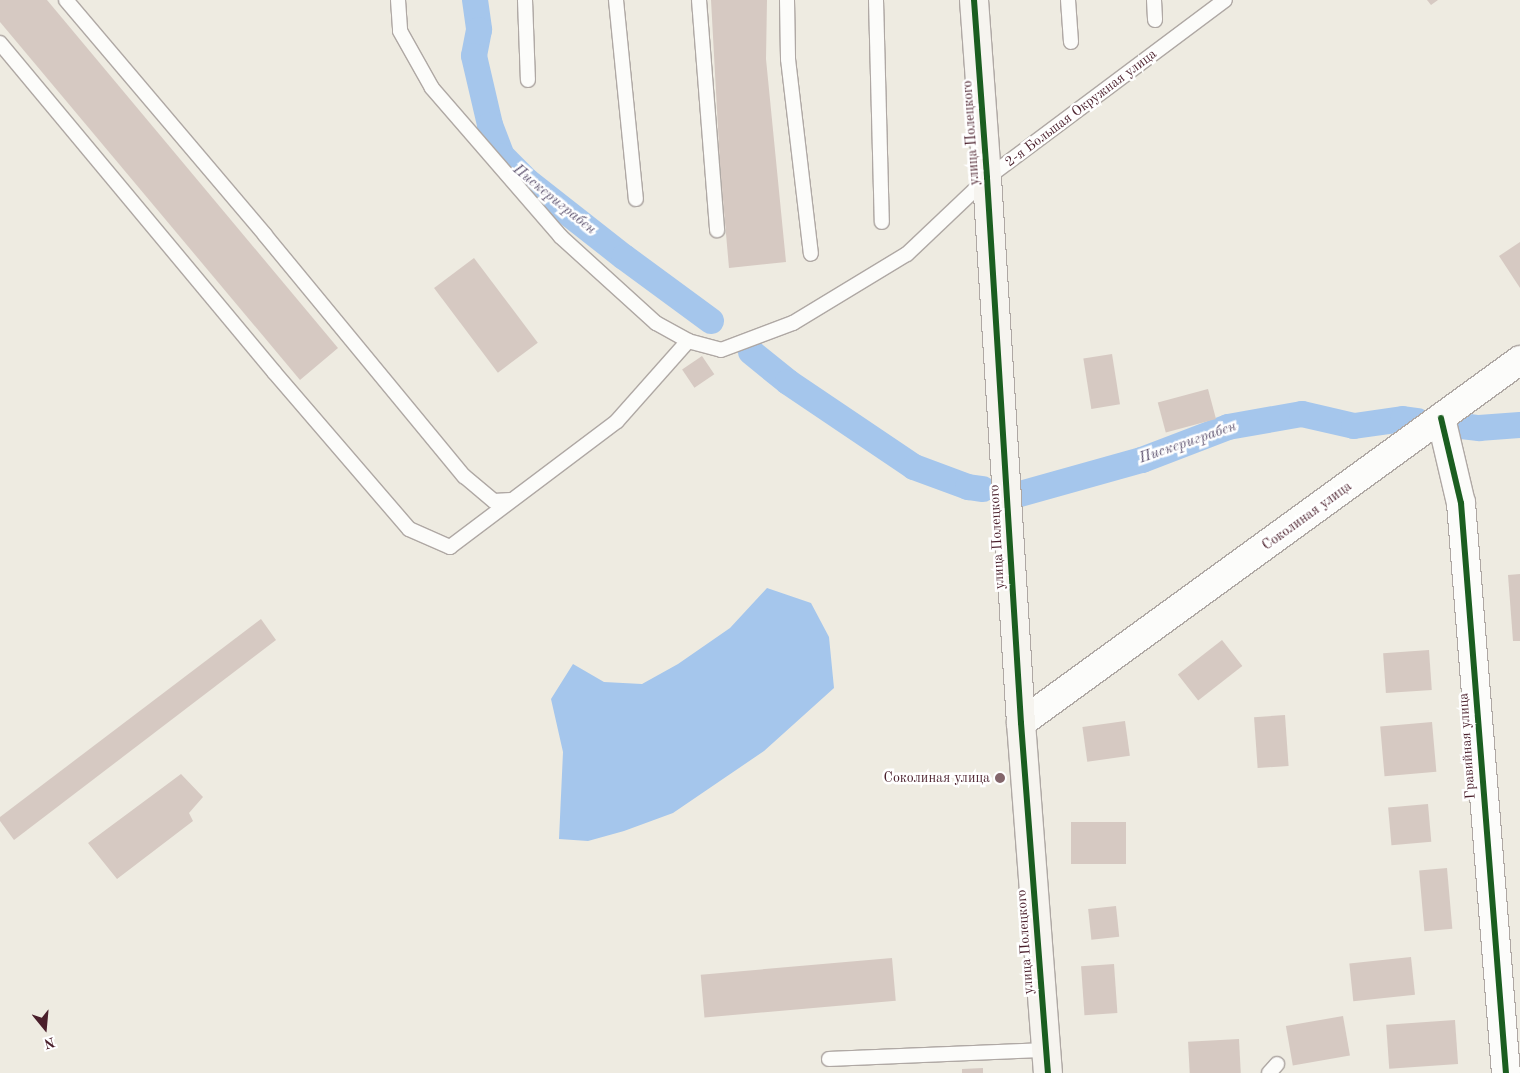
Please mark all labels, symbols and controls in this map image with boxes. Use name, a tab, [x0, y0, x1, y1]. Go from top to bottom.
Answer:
street label: 2-я Большая Окружная улица	[1002, 46, 1160, 170]
street label: улица Полецкого	[959, 80, 983, 186]
water label: Пискериграбен	[509, 161, 599, 239]
water label: Пискериграбен	[1137, 418, 1239, 468]
street label: Соколиная улица	[1259, 478, 1355, 554]
street label: улица Полецкого	[986, 484, 1008, 590]
street label: Гравийная улица	[1455, 692, 1479, 800]
place label: Соколиная улица	[884, 770, 990, 786]
marker: Соколиная улица	[994, 772, 1006, 784]
street label: улица Полецкого	[1013, 889, 1037, 995]
north arrow	[20, 1003, 70, 1053]
text: N	[42, 1034, 57, 1051]

